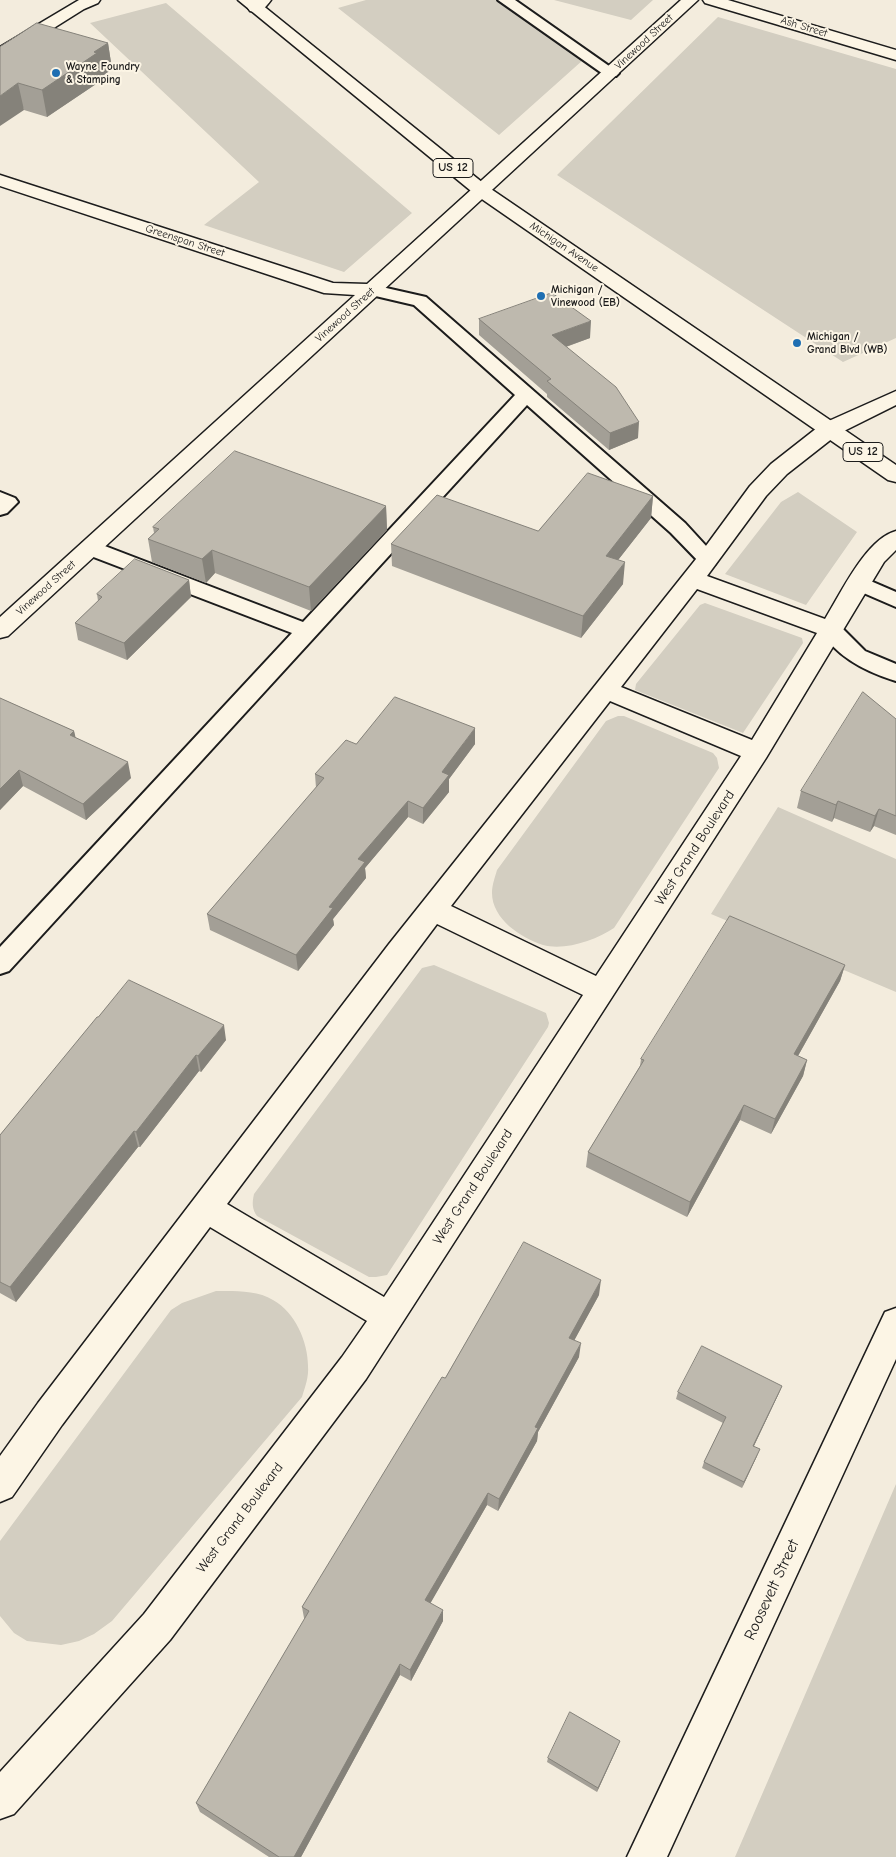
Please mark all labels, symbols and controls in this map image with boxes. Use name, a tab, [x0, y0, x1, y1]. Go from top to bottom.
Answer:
street label: Vinewood Street	[612, 12, 676, 72]
street label: Ash Street	[779, 14, 829, 40]
place label: Wayne Foundry & Stamping	[66, 60, 140, 86]
marker: Wayne Foundry & Stamping	[50, 67, 62, 79]
road number: US 12	[433, 158, 473, 178]
street label: Michigan Avenue	[527, 219, 601, 275]
street label: Greenspan Street	[144, 222, 226, 260]
place label: Michigan / Vinewood (EB)	[551, 283, 620, 309]
street label: Vinewood Street	[313, 285, 377, 345]
marker: Michigan / Vinewood (EB)	[535, 290, 547, 302]
place label: Michigan / Grand Blvd (WB)	[807, 330, 887, 356]
marker: Michigan / Grand Blvd (WB)	[791, 337, 803, 349]
road number: US 12	[843, 442, 883, 462]
street label: Vinewood Street	[14, 558, 78, 618]
street label: West Grand Boulevard	[652, 787, 738, 909]
street label: West Grand Boulevard	[430, 1126, 516, 1248]
street label: West Grand Boulevard	[193, 1460, 287, 1576]
street label: Roosevelt Street	[740, 1537, 804, 1643]

